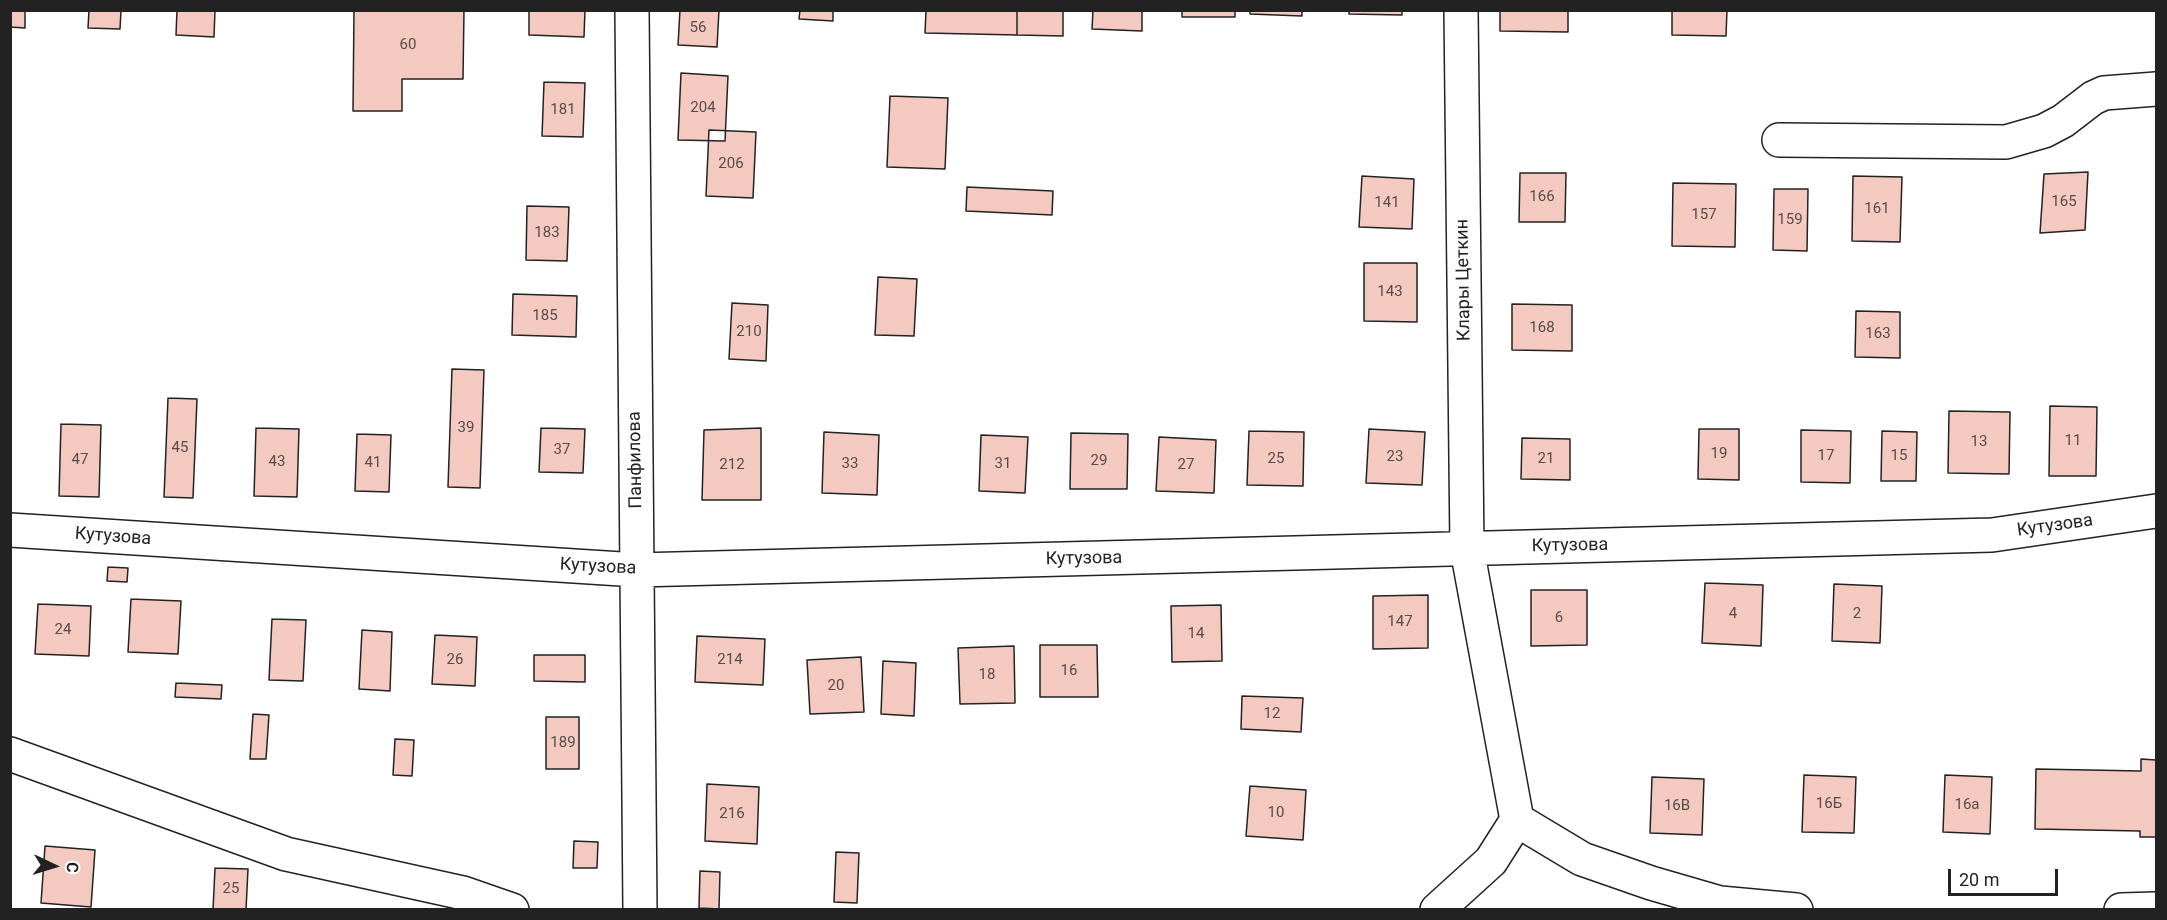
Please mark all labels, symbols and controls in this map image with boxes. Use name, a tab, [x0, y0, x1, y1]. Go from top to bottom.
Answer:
house number: 56	[690, 19, 706, 37]
house number: 60	[400, 36, 416, 54]
house number: 204	[690, 99, 716, 117]
house number: 181	[550, 101, 576, 119]
house number: 206	[718, 155, 744, 173]
house number: 166	[1529, 188, 1555, 206]
house number: 165	[2051, 193, 2077, 211]
house number: 141	[1374, 194, 1400, 212]
house number: 161	[1864, 200, 1890, 218]
house number: 157	[1691, 206, 1717, 224]
house number: 159	[1777, 211, 1803, 229]
street label: Клары Цеткин	[1452, 219, 1476, 341]
house number: 183	[534, 224, 560, 242]
house number: 143	[1377, 283, 1403, 301]
house number: 185	[532, 307, 558, 325]
house number: 168	[1529, 319, 1555, 337]
house number: 210	[736, 323, 762, 341]
house number: 163	[1865, 325, 1891, 343]
street label: Панфилова	[624, 411, 648, 509]
house number: 39	[458, 419, 474, 437]
house number: 11	[2065, 432, 2081, 450]
house number: 13	[1971, 433, 1987, 451]
house number: 45	[172, 439, 188, 457]
house number: 37	[554, 441, 570, 459]
house number: 19	[1711, 445, 1727, 463]
house number: 17	[1818, 447, 1834, 465]
house number: 15	[1891, 447, 1907, 465]
house number: 23	[1387, 448, 1403, 466]
house number: 25	[1268, 450, 1284, 468]
house number: 21	[1538, 450, 1554, 468]
house number: 47	[72, 451, 88, 469]
house number: 29	[1091, 452, 1107, 470]
house number: 43	[269, 453, 285, 471]
house number: 41	[365, 454, 381, 472]
house number: 33	[842, 455, 858, 473]
house number: 31	[995, 455, 1011, 473]
house number: 212	[719, 456, 745, 474]
house number: 27	[1178, 456, 1194, 474]
street label: Кутузова	[2016, 510, 2094, 542]
street label: Кутузова	[74, 524, 152, 550]
street label: Кутузова	[1532, 535, 1608, 557]
street label: Кутузова	[1046, 548, 1122, 570]
street label: Кутузова	[559, 554, 637, 580]
house number: 4	[1729, 605, 1737, 623]
house number: 2	[1853, 605, 1861, 623]
house number: 6	[1555, 609, 1563, 627]
house number: 147	[1387, 613, 1413, 631]
house number: 24	[55, 621, 71, 639]
house number: 14	[1188, 625, 1204, 643]
house number: 26	[447, 651, 463, 669]
house number: 214	[717, 651, 743, 669]
house number: 16	[1061, 662, 1077, 680]
house number: 18	[979, 666, 995, 684]
house number: 20	[828, 677, 844, 695]
house number: 12	[1264, 705, 1280, 723]
house number: 189	[550, 734, 576, 752]
house number: 16Б	[1816, 795, 1842, 813]
house number: 16а	[1954, 796, 1980, 814]
house number: 16В	[1664, 797, 1690, 815]
house number: 10	[1268, 804, 1284, 822]
house number: 216	[719, 805, 745, 823]
north arrow	[24, 836, 84, 896]
scale bar	[1951, 857, 2060, 895]
text: С	[63, 861, 82, 873]
text: 20 m	[1959, 869, 1999, 890]
house number: 25	[223, 880, 239, 898]

